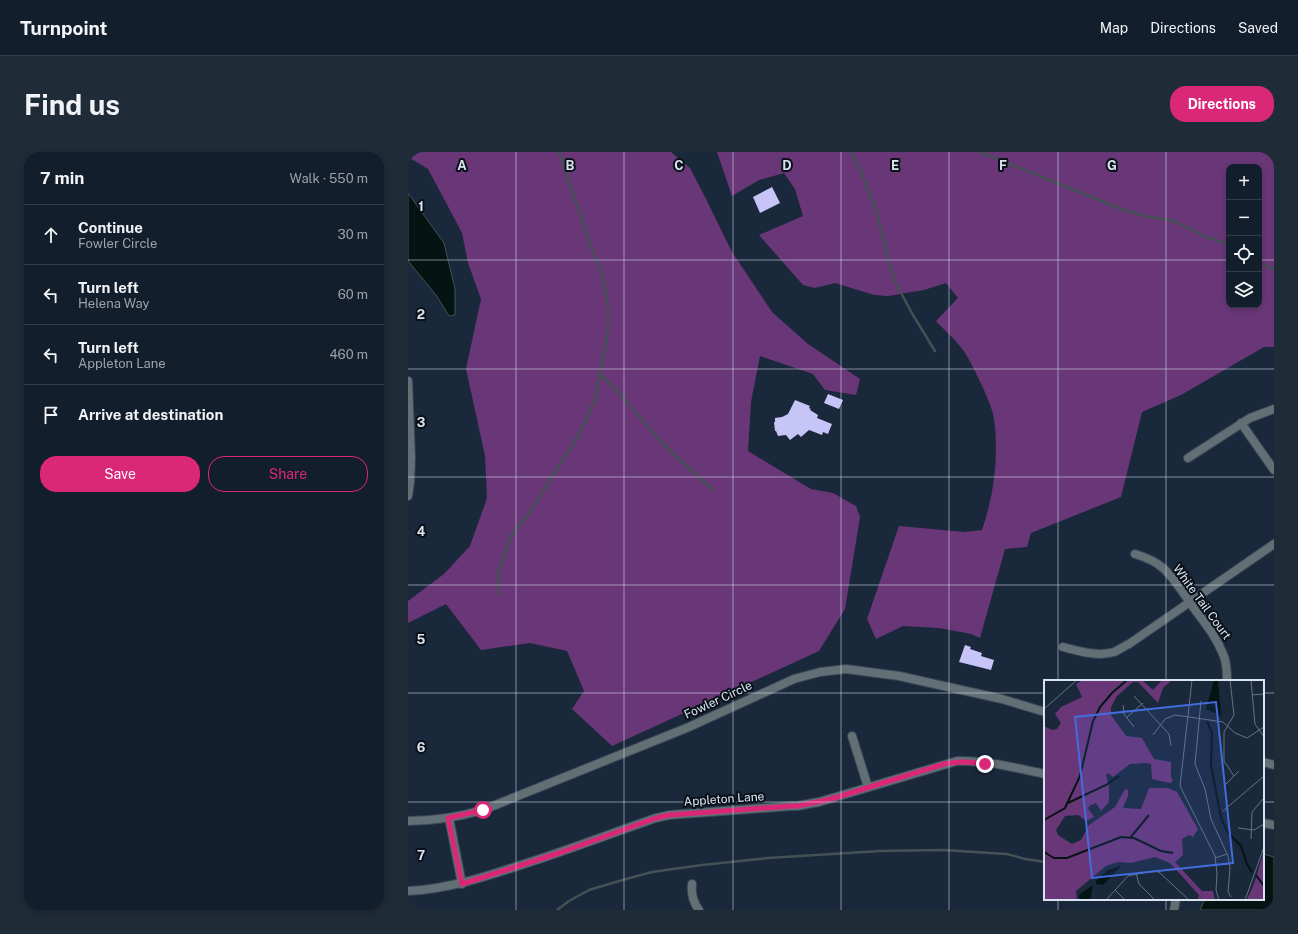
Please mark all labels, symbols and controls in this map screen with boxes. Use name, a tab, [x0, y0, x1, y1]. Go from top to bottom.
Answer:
text: Turnpoint	[20, 17, 107, 39]
text: Map	[1100, 20, 1128, 36]
text: Directions	[1150, 20, 1216, 36]
text: Saved	[1238, 20, 1278, 36]
button: Directions	[1170, 86, 1274, 122]
text: Find us	[24, 88, 120, 121]
text: A	[457, 158, 467, 173]
text: B	[566, 158, 575, 173]
text: C	[674, 158, 684, 173]
text: D	[782, 158, 792, 173]
text: E	[891, 158, 899, 173]
text: F	[999, 158, 1007, 173]
text: G	[1107, 158, 1117, 173]
map controls	[1226, 164, 1262, 308]
button: +	[1226, 164, 1262, 200]
text: 7 min	[40, 168, 84, 188]
text: Walk · 550 m	[290, 171, 368, 186]
text: 1	[418, 199, 424, 214]
button: −	[1226, 200, 1262, 236]
text: Continue	[78, 219, 143, 236]
icon: ahead	[40, 224, 62, 246]
text: 30 m	[338, 227, 368, 242]
text: Fowler Circle	[78, 236, 157, 251]
button: locate	[1226, 236, 1262, 272]
button: layers	[1226, 272, 1262, 308]
text: Turn left	[78, 279, 139, 296]
icon: left	[40, 284, 62, 306]
text: 60 m	[338, 287, 368, 302]
text: Helena Way	[78, 296, 150, 311]
text: 2	[417, 307, 425, 322]
text: Turn left	[78, 339, 139, 356]
icon: left	[40, 344, 62, 366]
text: 460 m	[329, 347, 368, 362]
text: Appleton Lane	[78, 356, 166, 371]
icon: arrive	[40, 404, 62, 426]
text: Arrive at destination	[78, 406, 223, 423]
text: 3	[417, 415, 426, 430]
button: Save	[40, 456, 200, 492]
button: Share	[208, 456, 368, 492]
text: 4	[417, 524, 426, 539]
street label: White Tail Court	[1170, 562, 1234, 643]
text: 5	[417, 632, 426, 647]
street label: Fowler Circle	[682, 678, 754, 722]
inset map	[1044, 680, 1264, 900]
text: 6	[417, 740, 426, 755]
route end	[976, 755, 994, 773]
street label: Appleton Lane	[683, 789, 765, 809]
route start	[474, 801, 492, 819]
text: 7	[417, 848, 425, 863]

